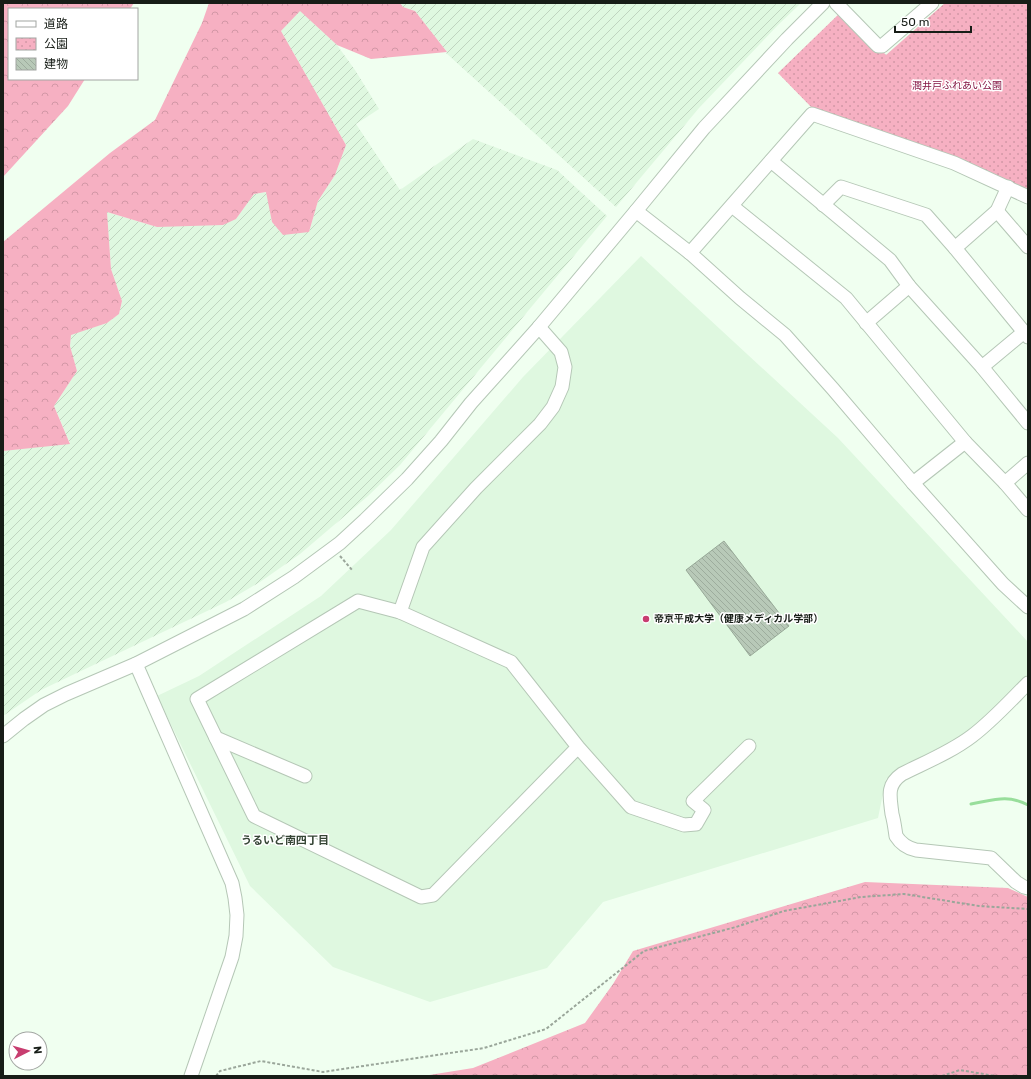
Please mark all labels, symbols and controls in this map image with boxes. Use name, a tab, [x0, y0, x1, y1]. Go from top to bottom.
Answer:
legend	[8, 8, 138, 80]
scale bar	[895, 8, 971, 34]
text: 50 m	[901, 15, 929, 29]
text: 道路	[44, 17, 68, 31]
text: 公園	[44, 37, 68, 51]
text: 建物	[44, 57, 68, 71]
park label: 潤井戸ふれあい公園	[912, 80, 1002, 92]
place label: 帝京平成大学（健康メディカル学部）	[654, 613, 823, 625]
marker: 帝京平成大学（健康メディカル学部）	[641, 614, 651, 624]
district label: うるいど南四丁目	[241, 834, 329, 847]
north arrow	[8, 1031, 48, 1071]
text: N	[31, 1045, 44, 1055]

